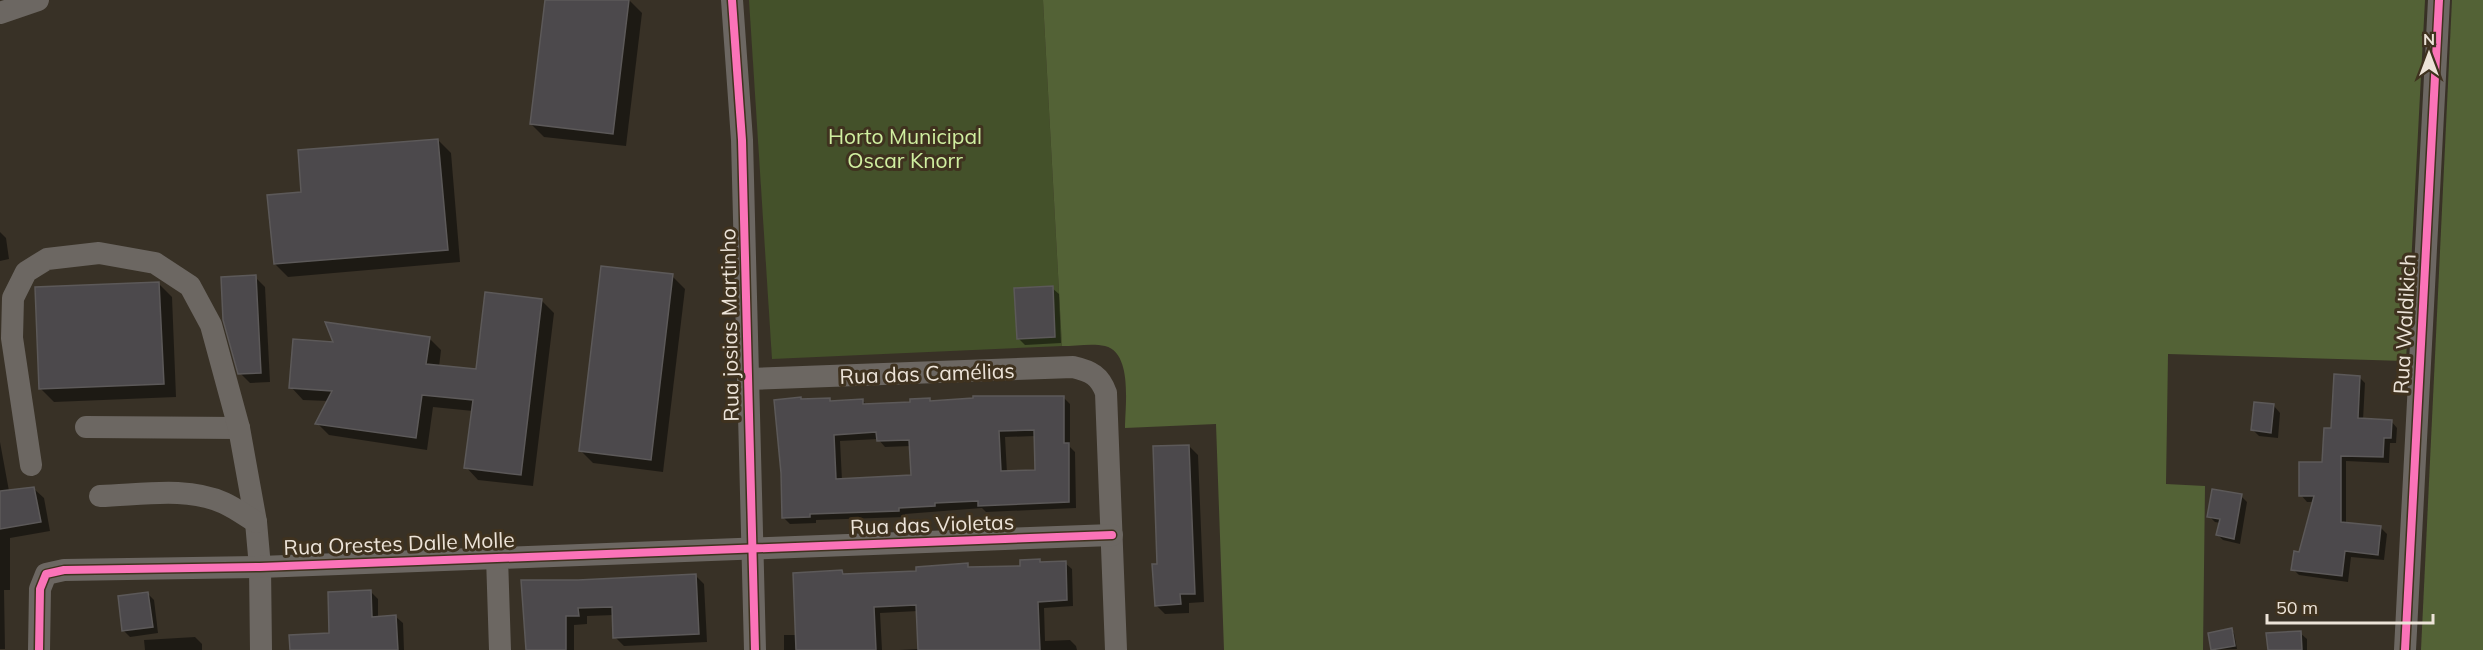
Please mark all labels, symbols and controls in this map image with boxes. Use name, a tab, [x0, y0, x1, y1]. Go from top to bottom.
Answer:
north arrow	[2399, 24, 2459, 84]
text: N	[2423, 29, 2435, 49]
park label: Horto Municipal Oscar Knorr	[828, 123, 982, 173]
street label: Rua josias Martinho	[714, 228, 744, 422]
street label: Rua Waldikich	[2387, 253, 2421, 395]
street label: Rua das Camélias	[839, 357, 1015, 389]
street label: Rua das Violetas	[849, 508, 1015, 540]
street label: Rua Orestes Dalle Molle	[283, 526, 515, 560]
scale bar	[2267, 587, 2434, 625]
text: 50 m	[2276, 596, 2318, 619]

